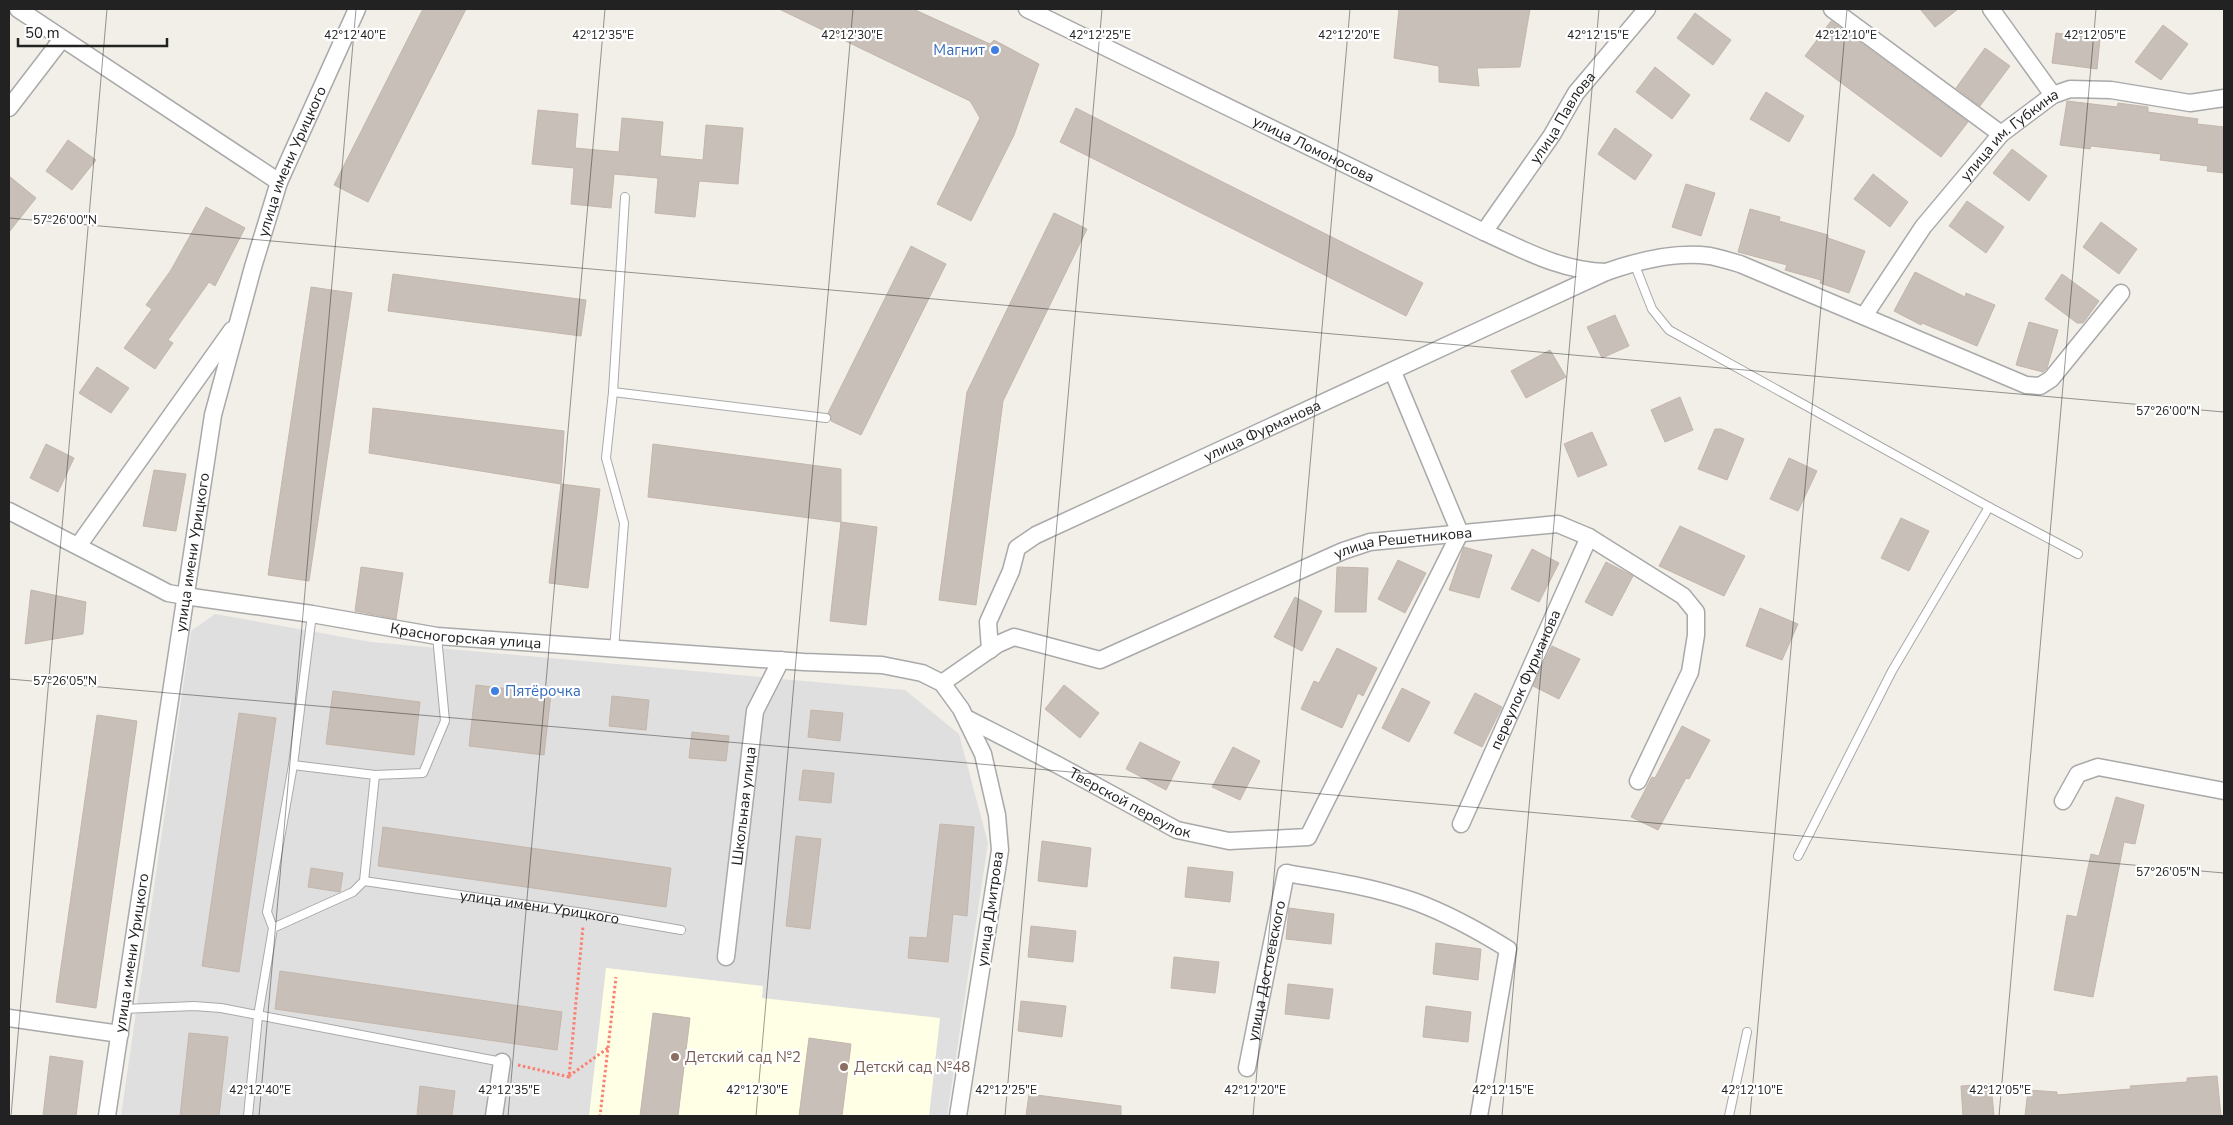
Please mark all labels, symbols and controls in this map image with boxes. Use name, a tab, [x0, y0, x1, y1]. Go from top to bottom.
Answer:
scale bar	[18, 15, 166, 47]
text: 50 m	[25, 23, 60, 43]
text: 42°12'40"E	[324, 27, 386, 43]
text: 42°12'35"E	[572, 27, 634, 43]
text: 42°12'30"E	[821, 27, 883, 43]
text: 42°12'25"E	[1069, 27, 1131, 43]
text: 42°12'20"E	[1318, 27, 1380, 43]
text: 42°12'15"E	[1567, 27, 1629, 43]
text: 42°12'10"E	[1815, 27, 1877, 43]
text: 42°12'05"E	[2064, 27, 2126, 43]
place label: Магнит	[933, 40, 985, 60]
marker: Магнит	[989, 44, 1001, 56]
street label: улица Павлова	[1525, 67, 1600, 168]
street label: улица имени Урицкого	[253, 83, 331, 239]
street label: улица им. Губкина	[1956, 84, 2061, 185]
street label: улица Ломоносова	[1250, 111, 1378, 187]
text: 57°26'00"N	[33, 212, 97, 228]
street label: улица Фурманова	[1200, 395, 1324, 466]
text: 57°26'00"N	[2136, 403, 2200, 419]
street label: улица имени Урицкого	[170, 471, 214, 633]
street label: улица Решетникова	[1331, 522, 1473, 564]
street label: переулок Фурманова	[1485, 607, 1565, 753]
street label: Красногорская улица	[389, 618, 542, 653]
text: 57°26'05"N	[33, 673, 97, 689]
place label: Пятёрочка	[505, 681, 581, 701]
marker: Пятёрочка	[489, 685, 501, 697]
street label: Школьная улица	[727, 746, 761, 867]
street label: Тверской переулок	[1065, 763, 1193, 843]
street label: улица Дмитрова	[972, 850, 1008, 968]
text: 57°26'05"N	[2136, 864, 2200, 880]
street label: улица имени Урицкого	[110, 872, 154, 1034]
street label: улица имени Урицкого	[459, 885, 621, 929]
street label: улица Достоевского	[1243, 899, 1290, 1043]
place label: Детский сад №2	[685, 1047, 801, 1067]
marker: Детский сад №2	[669, 1051, 681, 1063]
place label: Детскй сад №48	[854, 1057, 970, 1077]
marker: Детскй сад №48	[838, 1061, 850, 1073]
text: 42°12'40"E	[229, 1082, 291, 1098]
text: 42°12'35"E	[478, 1082, 540, 1098]
text: 42°12'30"E	[726, 1082, 788, 1098]
text: 42°12'25"E	[975, 1082, 1037, 1098]
text: 42°12'20"E	[1224, 1082, 1286, 1098]
text: 42°12'15"E	[1472, 1082, 1534, 1098]
text: 42°12'10"E	[1721, 1082, 1783, 1098]
text: 42°12'05"E	[1969, 1082, 2031, 1098]

